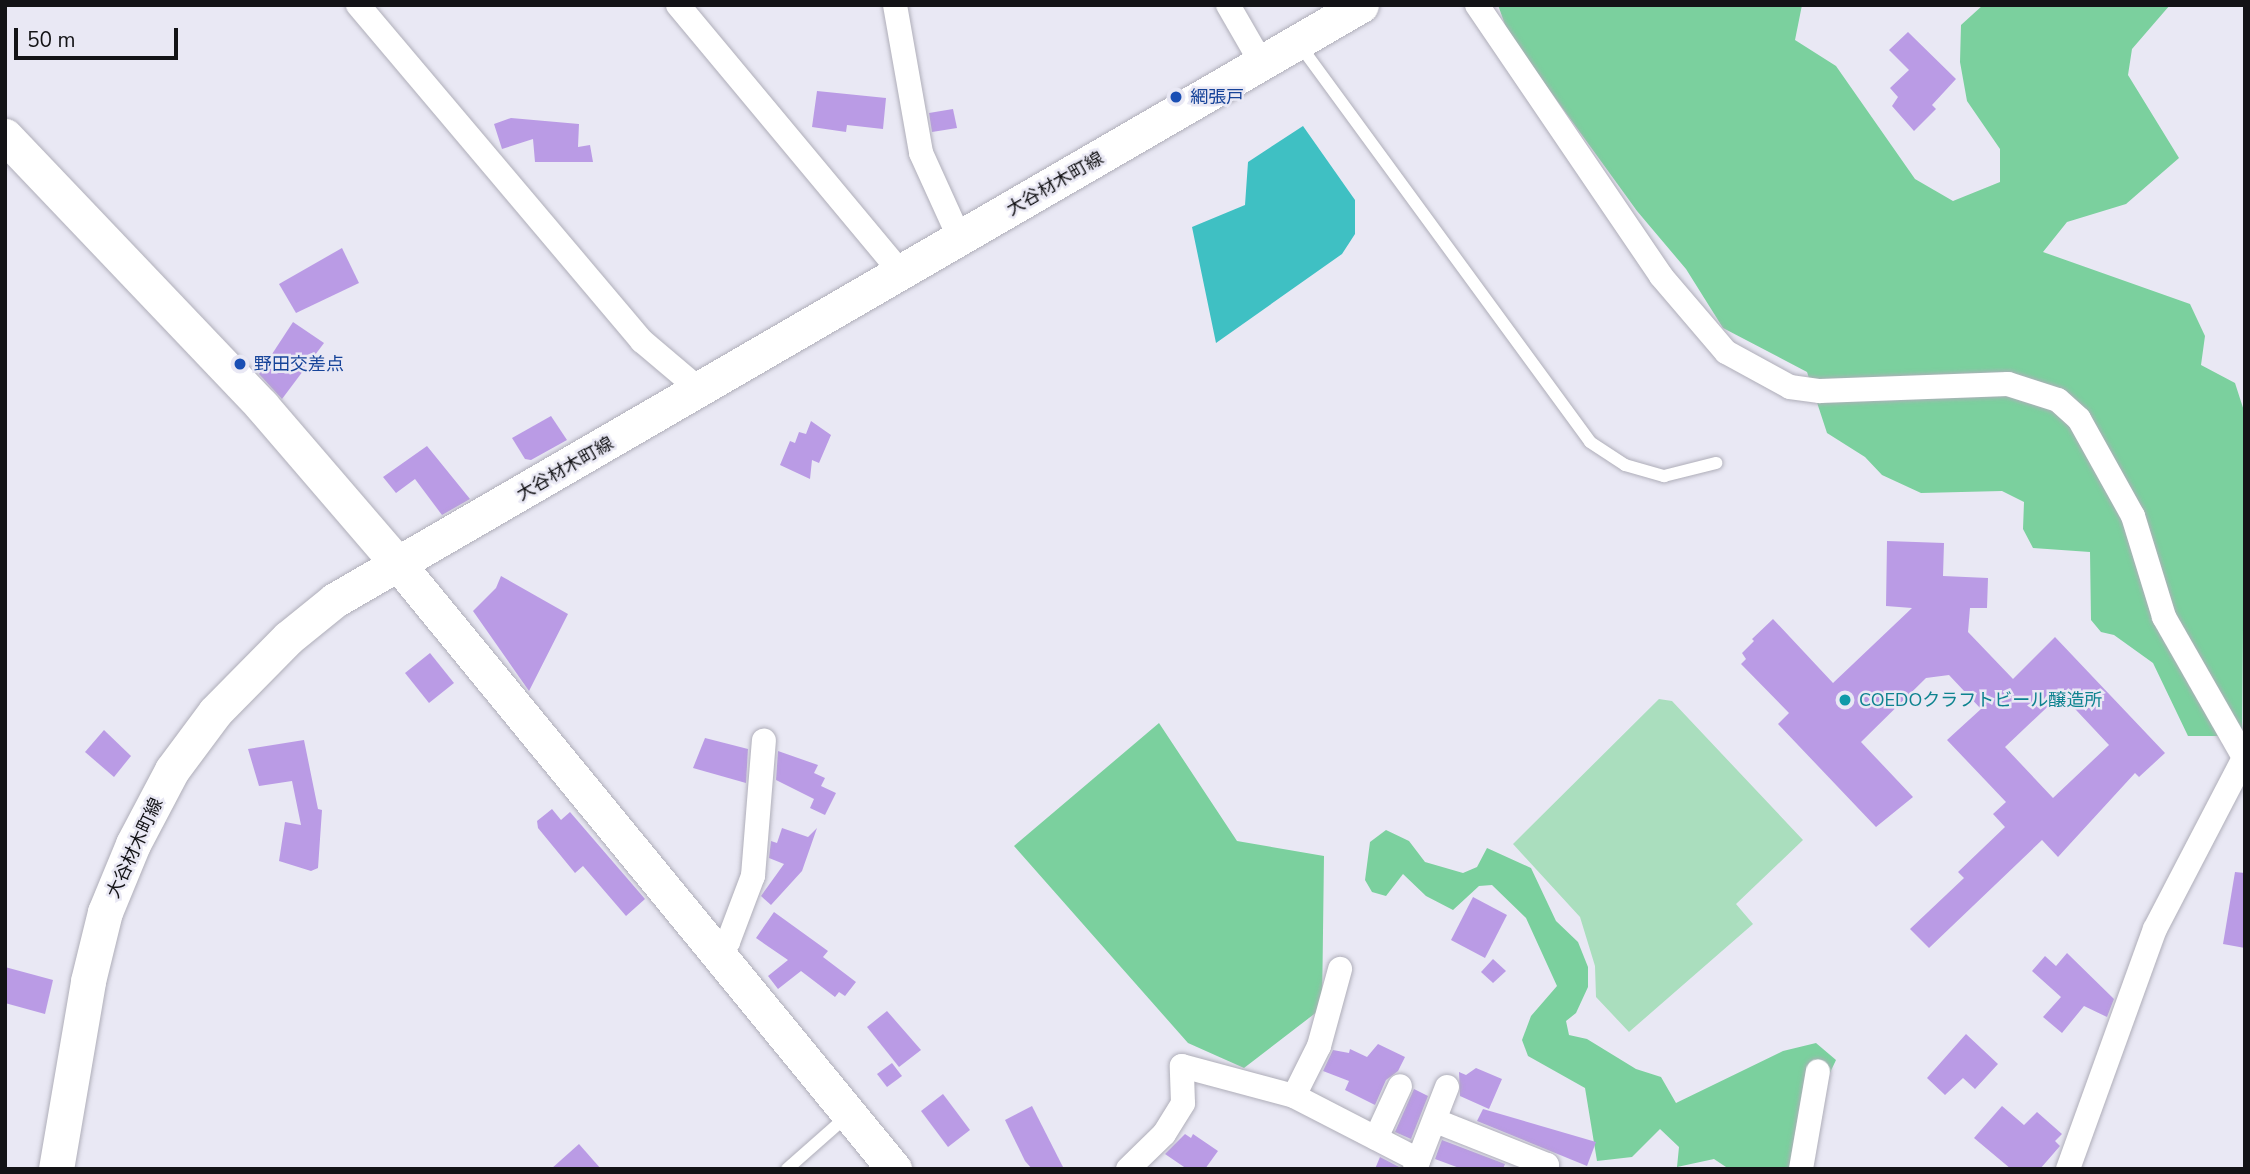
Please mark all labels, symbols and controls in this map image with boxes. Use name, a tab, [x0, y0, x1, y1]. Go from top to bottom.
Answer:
scale bar	[18, 14, 182, 58]
text: 50 m	[27, 26, 76, 54]
place label: 網張戸	[1190, 86, 1244, 108]
marker: 網張戸	[1168, 89, 1184, 105]
street label: 大谷材木町線	[1003, 148, 1107, 220]
place label: 野田交差点	[254, 353, 344, 375]
marker: 野田交差点	[232, 356, 248, 372]
street label: 大谷材木町線	[513, 433, 617, 505]
place label: COEDOクラフトビール醸造所	[1859, 689, 2102, 711]
marker: COEDOクラフトビール醸造所	[1837, 692, 1853, 708]
street label: 大谷材木町線	[102, 794, 168, 902]

